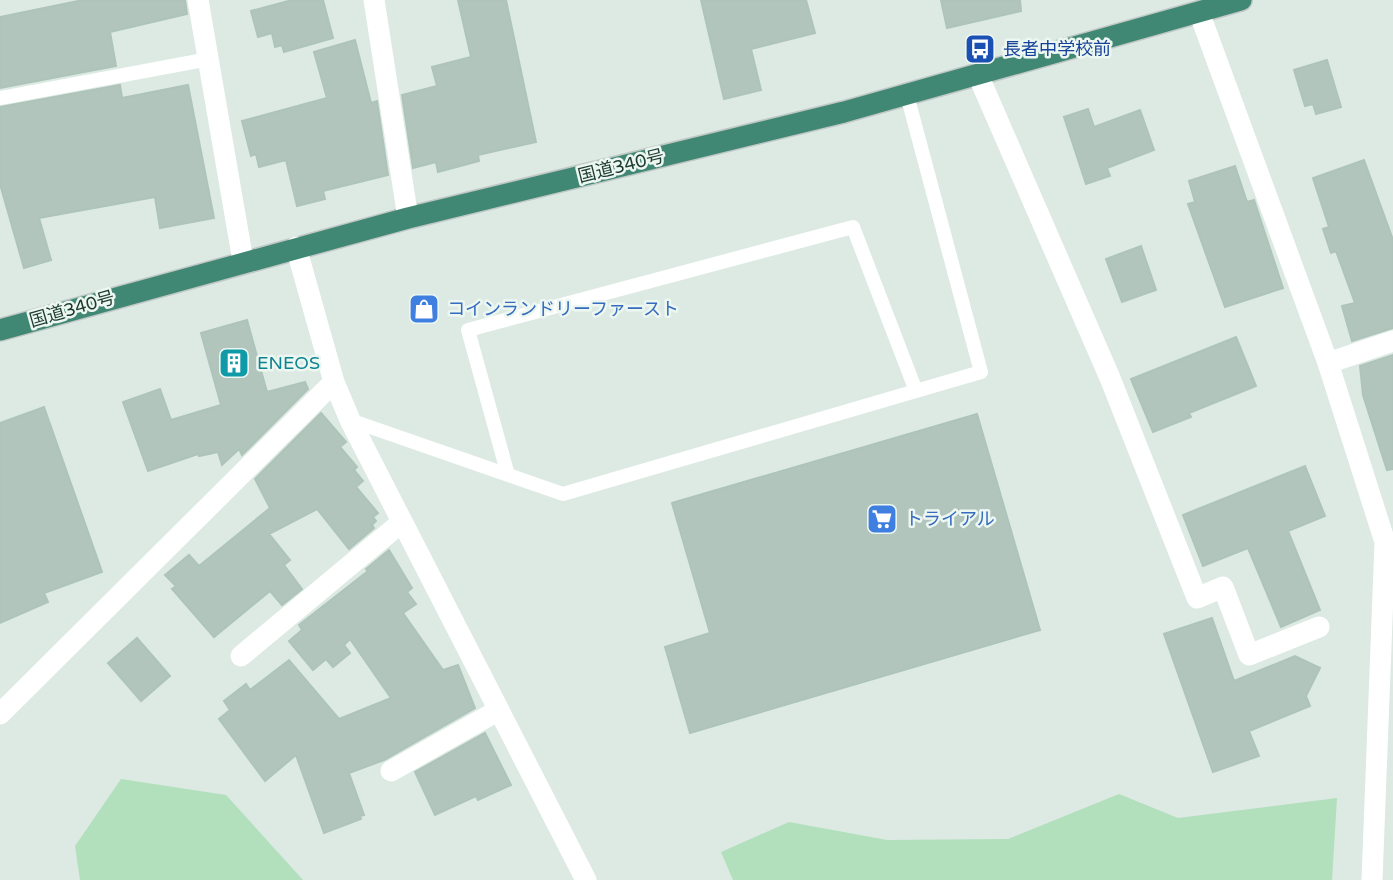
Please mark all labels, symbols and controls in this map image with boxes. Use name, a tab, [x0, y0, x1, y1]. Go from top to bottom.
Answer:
bus stop icon: 長者中学校前	[963, 32, 997, 66]
place label: 長者中学校前	[1003, 38, 1111, 60]
street label: 国道340号	[576, 145, 666, 187]
street label: 国道340号	[27, 286, 117, 332]
shop icon: コインランドリーファースト	[407, 292, 441, 326]
place label: コインランドリーファースト	[447, 298, 679, 320]
building icon: ENEOS	[217, 346, 251, 380]
place label: ENEOS	[257, 352, 320, 374]
supermarket icon: トライアル	[865, 502, 899, 536]
place label: トライアル	[905, 508, 995, 530]

